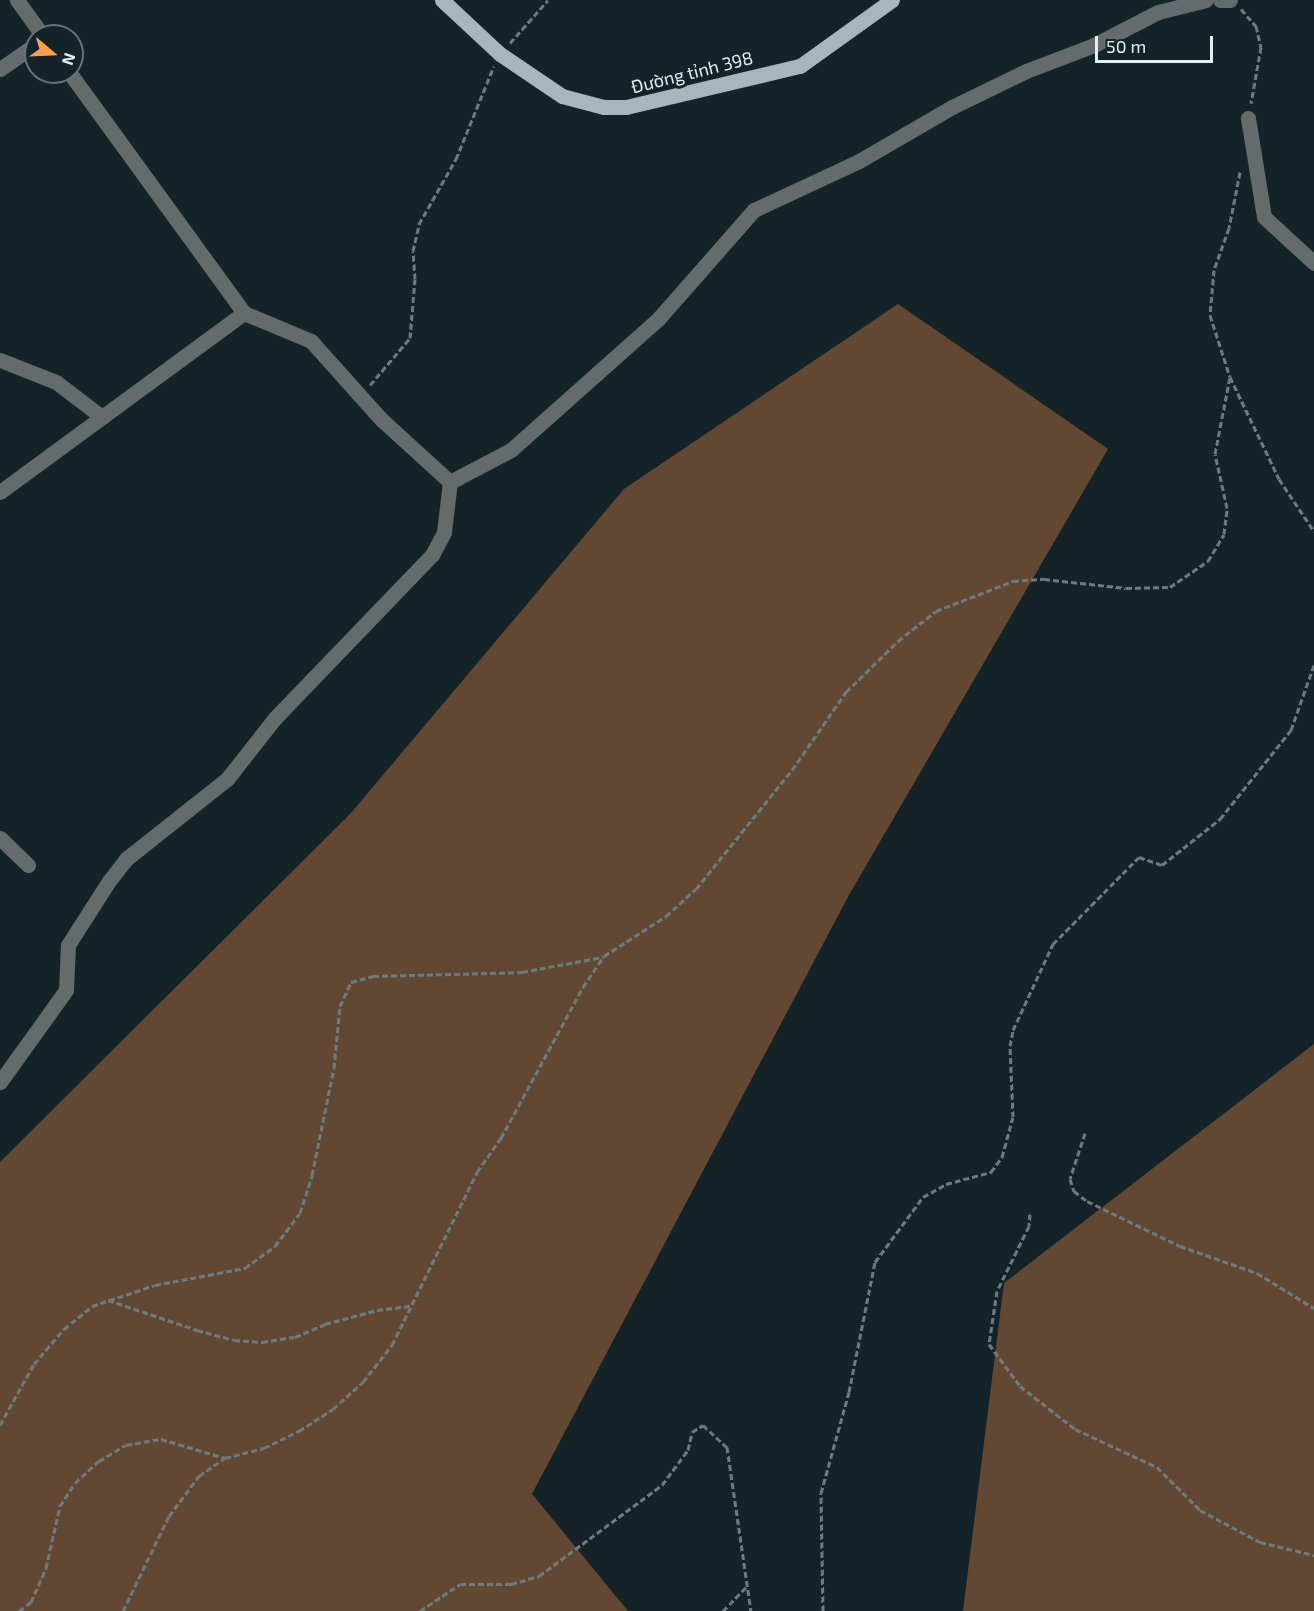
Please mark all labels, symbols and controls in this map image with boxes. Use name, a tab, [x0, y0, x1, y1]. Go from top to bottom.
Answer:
north arrow	[24, 24, 84, 84]
scale bar	[1098, 24, 1216, 62]
text: 50 m	[1106, 35, 1146, 57]
street label: Đường tỉnh 398	[629, 46, 755, 98]
text: N	[59, 51, 80, 68]

